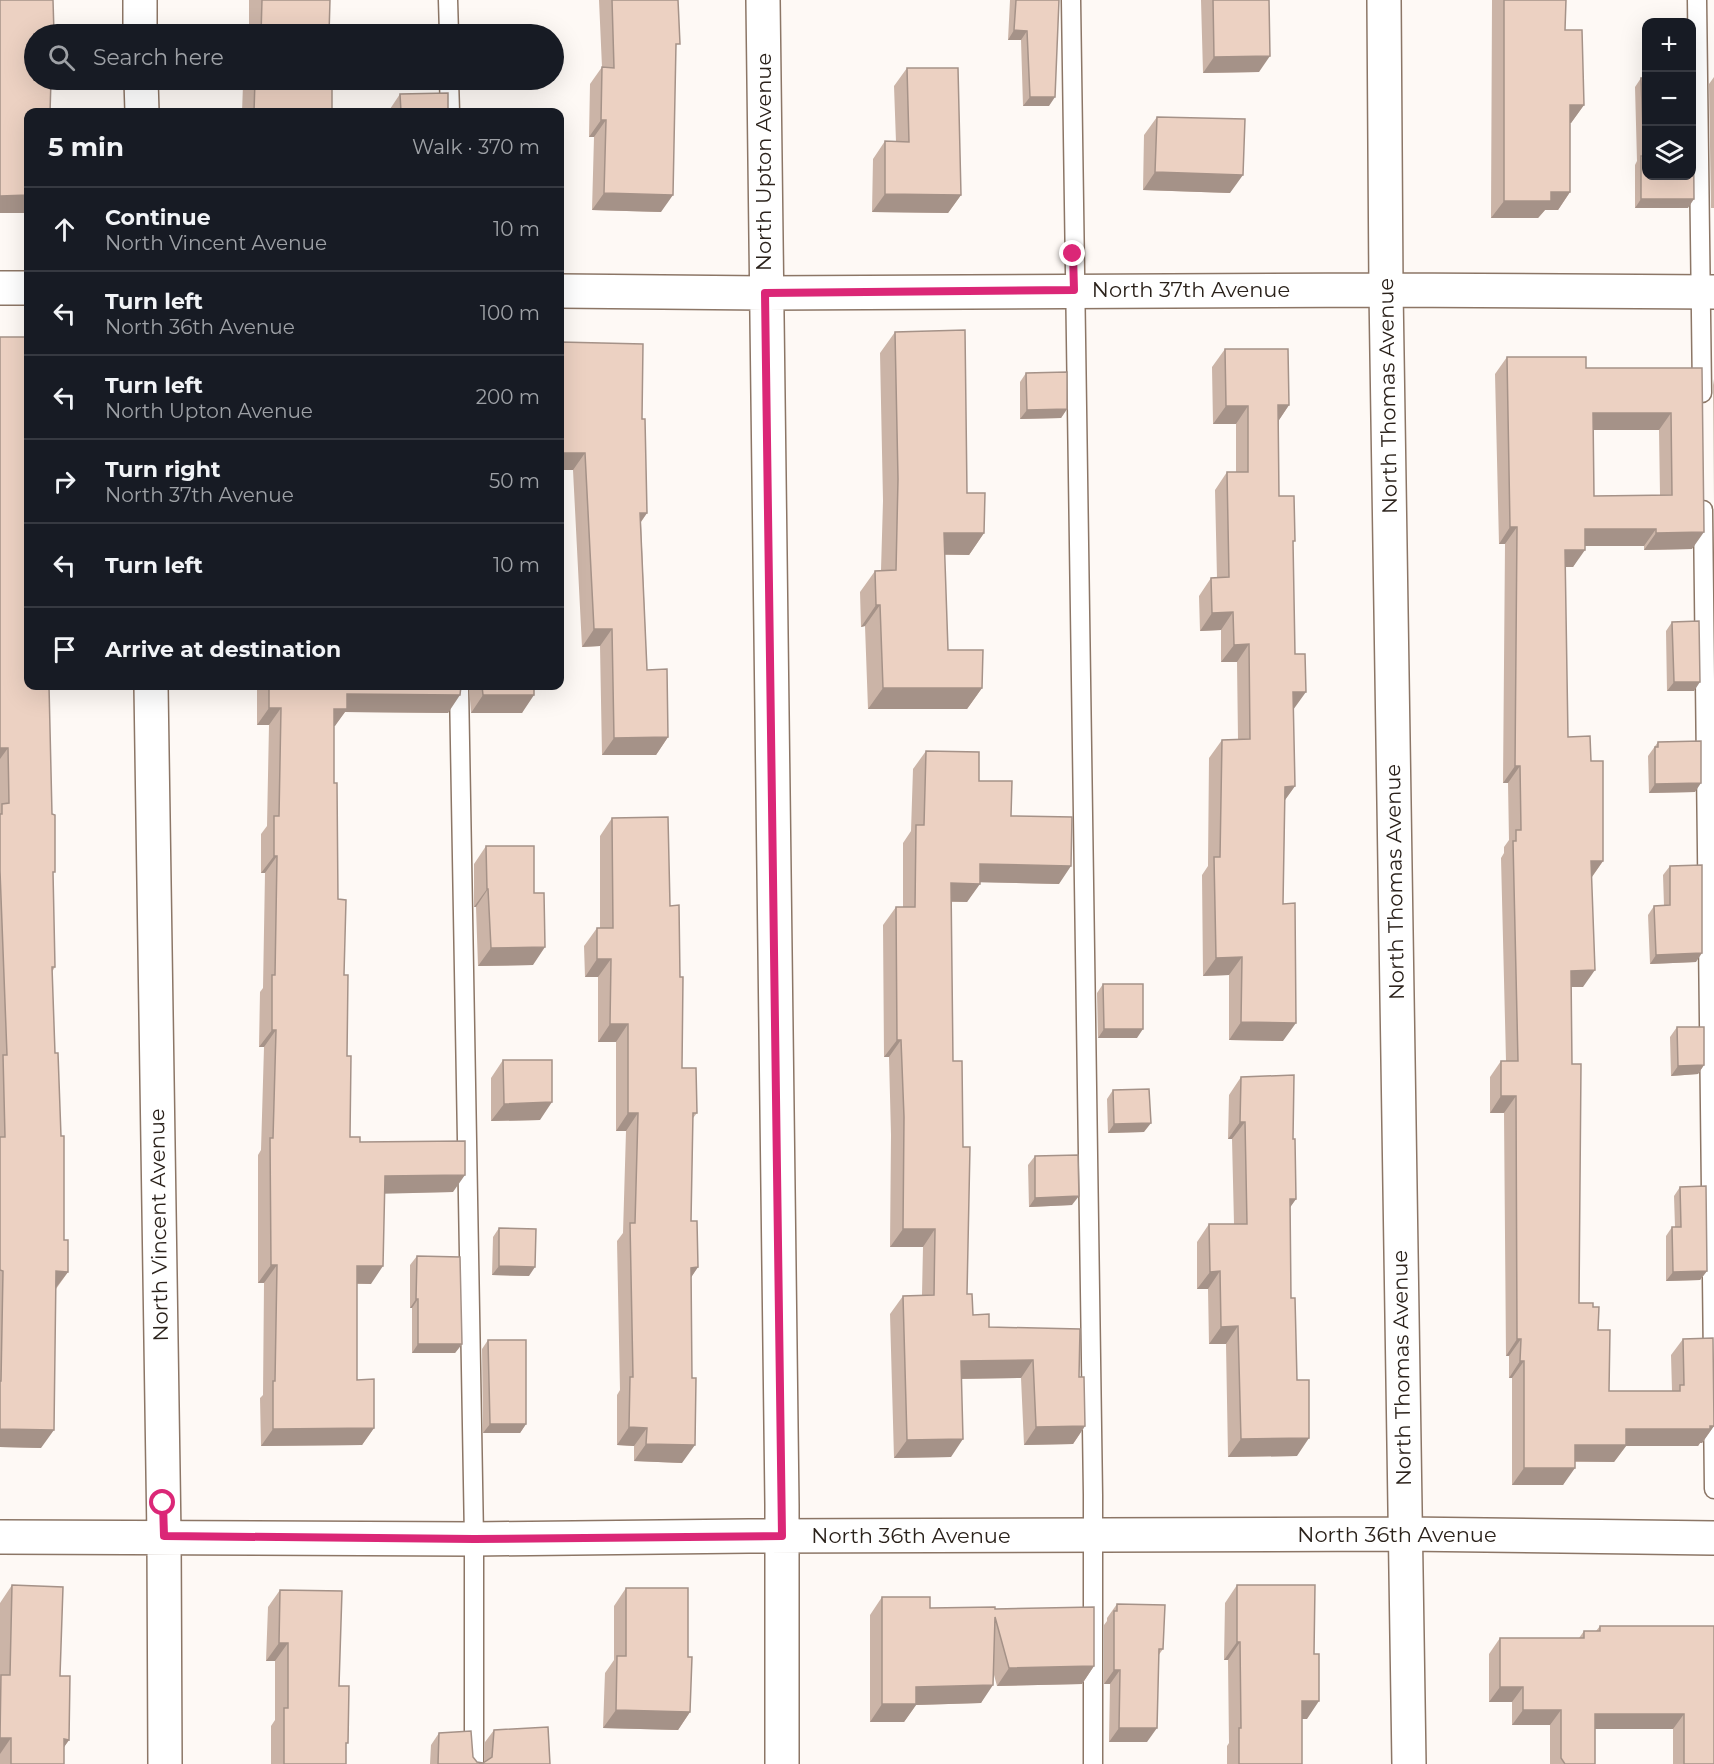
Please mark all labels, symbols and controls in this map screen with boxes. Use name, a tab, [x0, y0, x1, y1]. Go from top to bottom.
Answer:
map controls	[1642, 18, 1696, 180]
button: +	[1642, 18, 1696, 72]
search box	[24, 24, 564, 90]
icon: search	[45, 41, 78, 74]
text: Search here	[93, 44, 224, 71]
street label: North Upton Avenue	[751, 53, 776, 271]
button: −	[1642, 72, 1696, 126]
button: layers	[1642, 126, 1696, 180]
text: 5 min	[48, 131, 124, 163]
text: Walk · 370 m	[412, 135, 540, 159]
text: Continue	[105, 204, 211, 231]
icon: ahead	[48, 213, 81, 246]
text: 10 m	[493, 217, 540, 241]
text: North Vincent Avenue	[105, 231, 327, 255]
route end	[1059, 240, 1085, 266]
street label: North 37th Avenue	[1092, 277, 1290, 302]
street label: North Thomas Avenue	[1373, 278, 1402, 514]
text: Turn left	[105, 288, 203, 315]
icon: left	[48, 297, 81, 330]
text: 100 m	[480, 301, 540, 325]
text: North 36th Avenue	[105, 315, 295, 339]
text: Turn left	[105, 372, 203, 399]
icon: left	[48, 381, 81, 414]
text: 200 m	[476, 385, 540, 409]
text: North Upton Avenue	[105, 399, 313, 423]
text: Turn right	[105, 456, 220, 483]
icon: right	[48, 465, 81, 498]
text: 50 m	[489, 469, 540, 493]
text: North 37th Avenue	[105, 483, 294, 507]
icon: left	[48, 549, 81, 582]
text: Turn left	[105, 552, 203, 579]
text: 10 m	[493, 553, 540, 577]
icon: arrive	[48, 633, 81, 666]
text: Arrive at destination	[105, 636, 341, 663]
street label: North Thomas Avenue	[1380, 764, 1409, 1000]
street label: North Vincent Avenue	[144, 1108, 173, 1342]
street label: North Thomas Avenue	[1387, 1250, 1416, 1486]
route start	[149, 1489, 175, 1515]
street label: North 36th Avenue	[1297, 1522, 1497, 1547]
street label: North 36th Avenue	[811, 1523, 1011, 1548]

